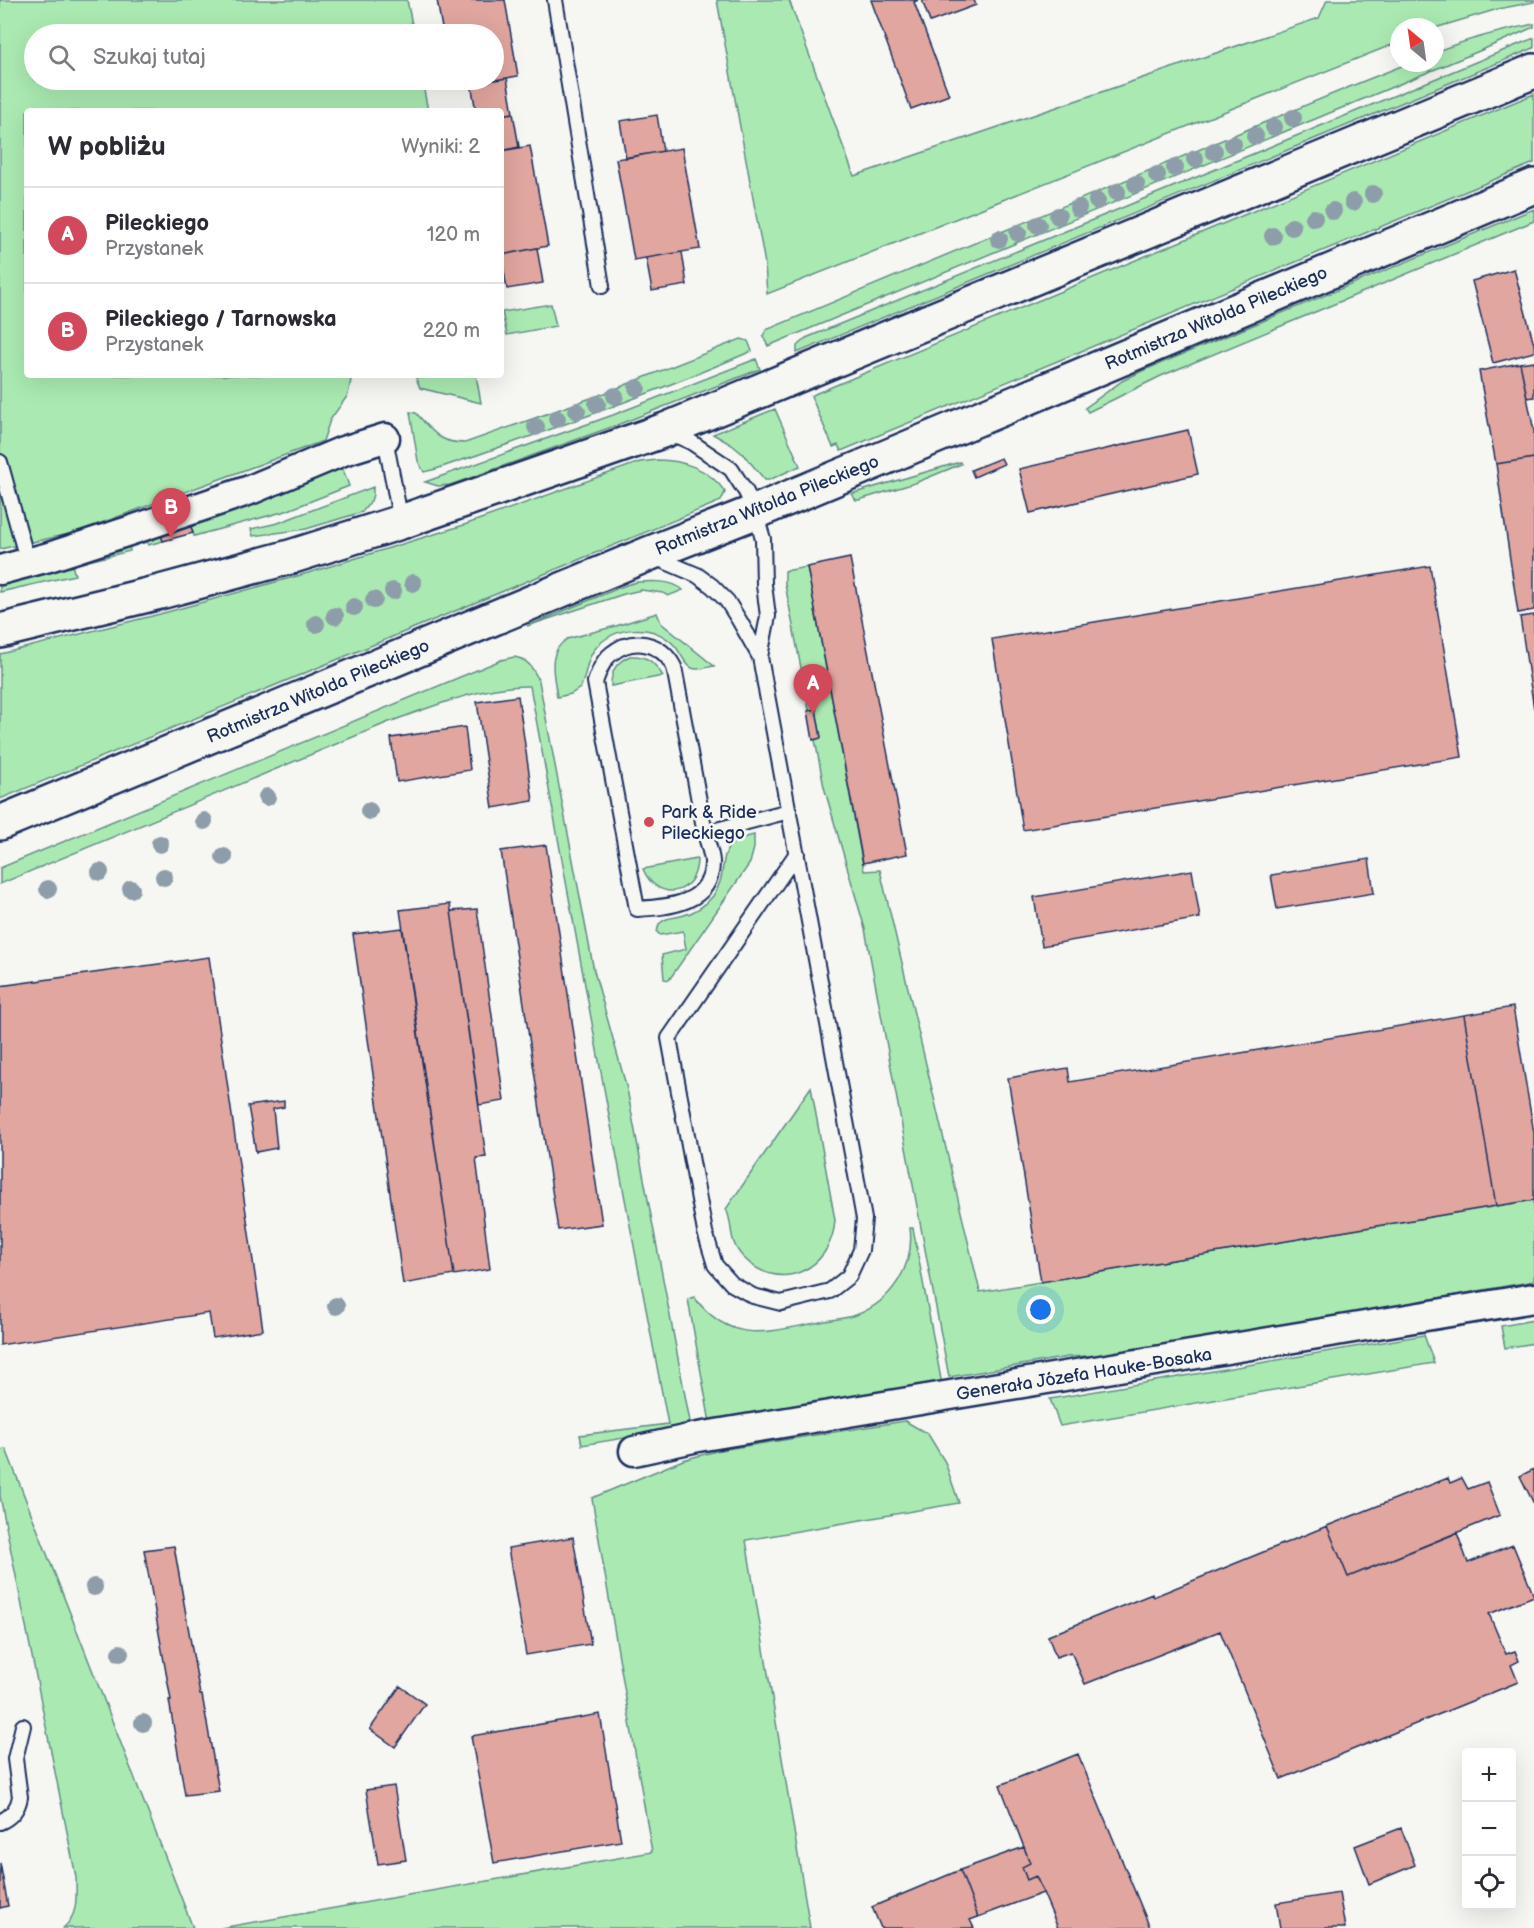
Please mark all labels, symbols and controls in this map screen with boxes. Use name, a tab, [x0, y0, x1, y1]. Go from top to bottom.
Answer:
north arrow	[1390, 18, 1444, 72]
search box	[24, 24, 504, 90]
icon: search	[45, 41, 78, 74]
text: Szukaj tutaj	[93, 44, 206, 71]
text: W pobliżu	[48, 132, 166, 163]
text: Wyniki: 2	[401, 135, 480, 159]
text: Pileckiego	[105, 210, 209, 237]
text: A	[61, 223, 74, 247]
text: 120 m	[427, 223, 480, 247]
text: Przystanek	[105, 237, 203, 261]
street label: Rotmistrza Witolda Pileckiego	[1102, 262, 1331, 375]
text: Pileckiego / Tarnowska	[105, 306, 337, 333]
text: B	[60, 319, 75, 343]
text: 220 m	[423, 319, 480, 343]
text: Przystanek	[105, 333, 203, 357]
street label: Rotmistrza Witolda Pileckiego	[652, 451, 882, 560]
pin: B	[152, 488, 190, 538]
street label: Rotmistrza Witolda Pileckiego	[204, 635, 433, 748]
pin: A	[794, 664, 832, 714]
place label: Park & Ride Pileckiego	[661, 802, 757, 844]
marker: Park & Ride Pileckiego	[642, 815, 656, 829]
your location	[1026, 1295, 1055, 1324]
street label: Generała Józefa Hauke-Bosaka	[955, 1344, 1213, 1405]
map controls	[1462, 1748, 1516, 1910]
button: +	[1462, 1748, 1516, 1802]
button: −	[1462, 1802, 1516, 1856]
button: locate	[1462, 1856, 1516, 1910]

